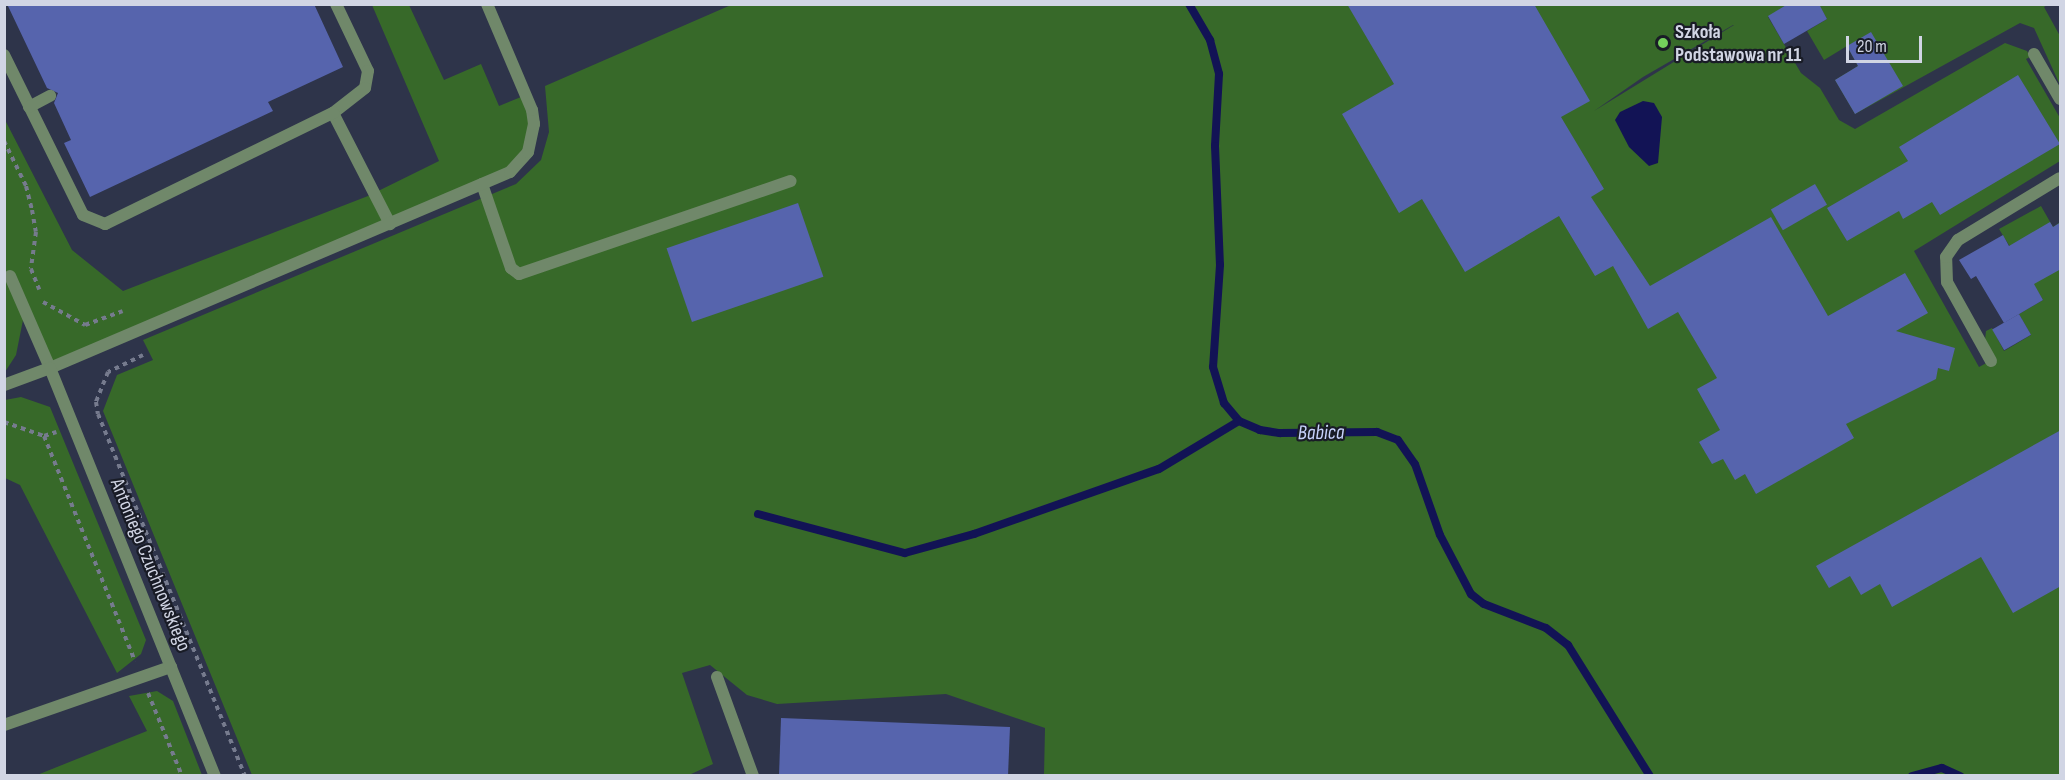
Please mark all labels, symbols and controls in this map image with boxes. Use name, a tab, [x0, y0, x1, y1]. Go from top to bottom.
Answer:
place label: Szkoła Podstawowa nr 11	[1675, 20, 1801, 67]
scale bar	[1849, 24, 1926, 62]
marker: Szkoła Podstawowa nr 11	[1656, 36, 1670, 50]
text: 20 m	[1857, 36, 1887, 57]
water label: Babica	[1297, 420, 1345, 446]
street label: Antoniego Czuchnowskiego	[104, 475, 196, 655]

